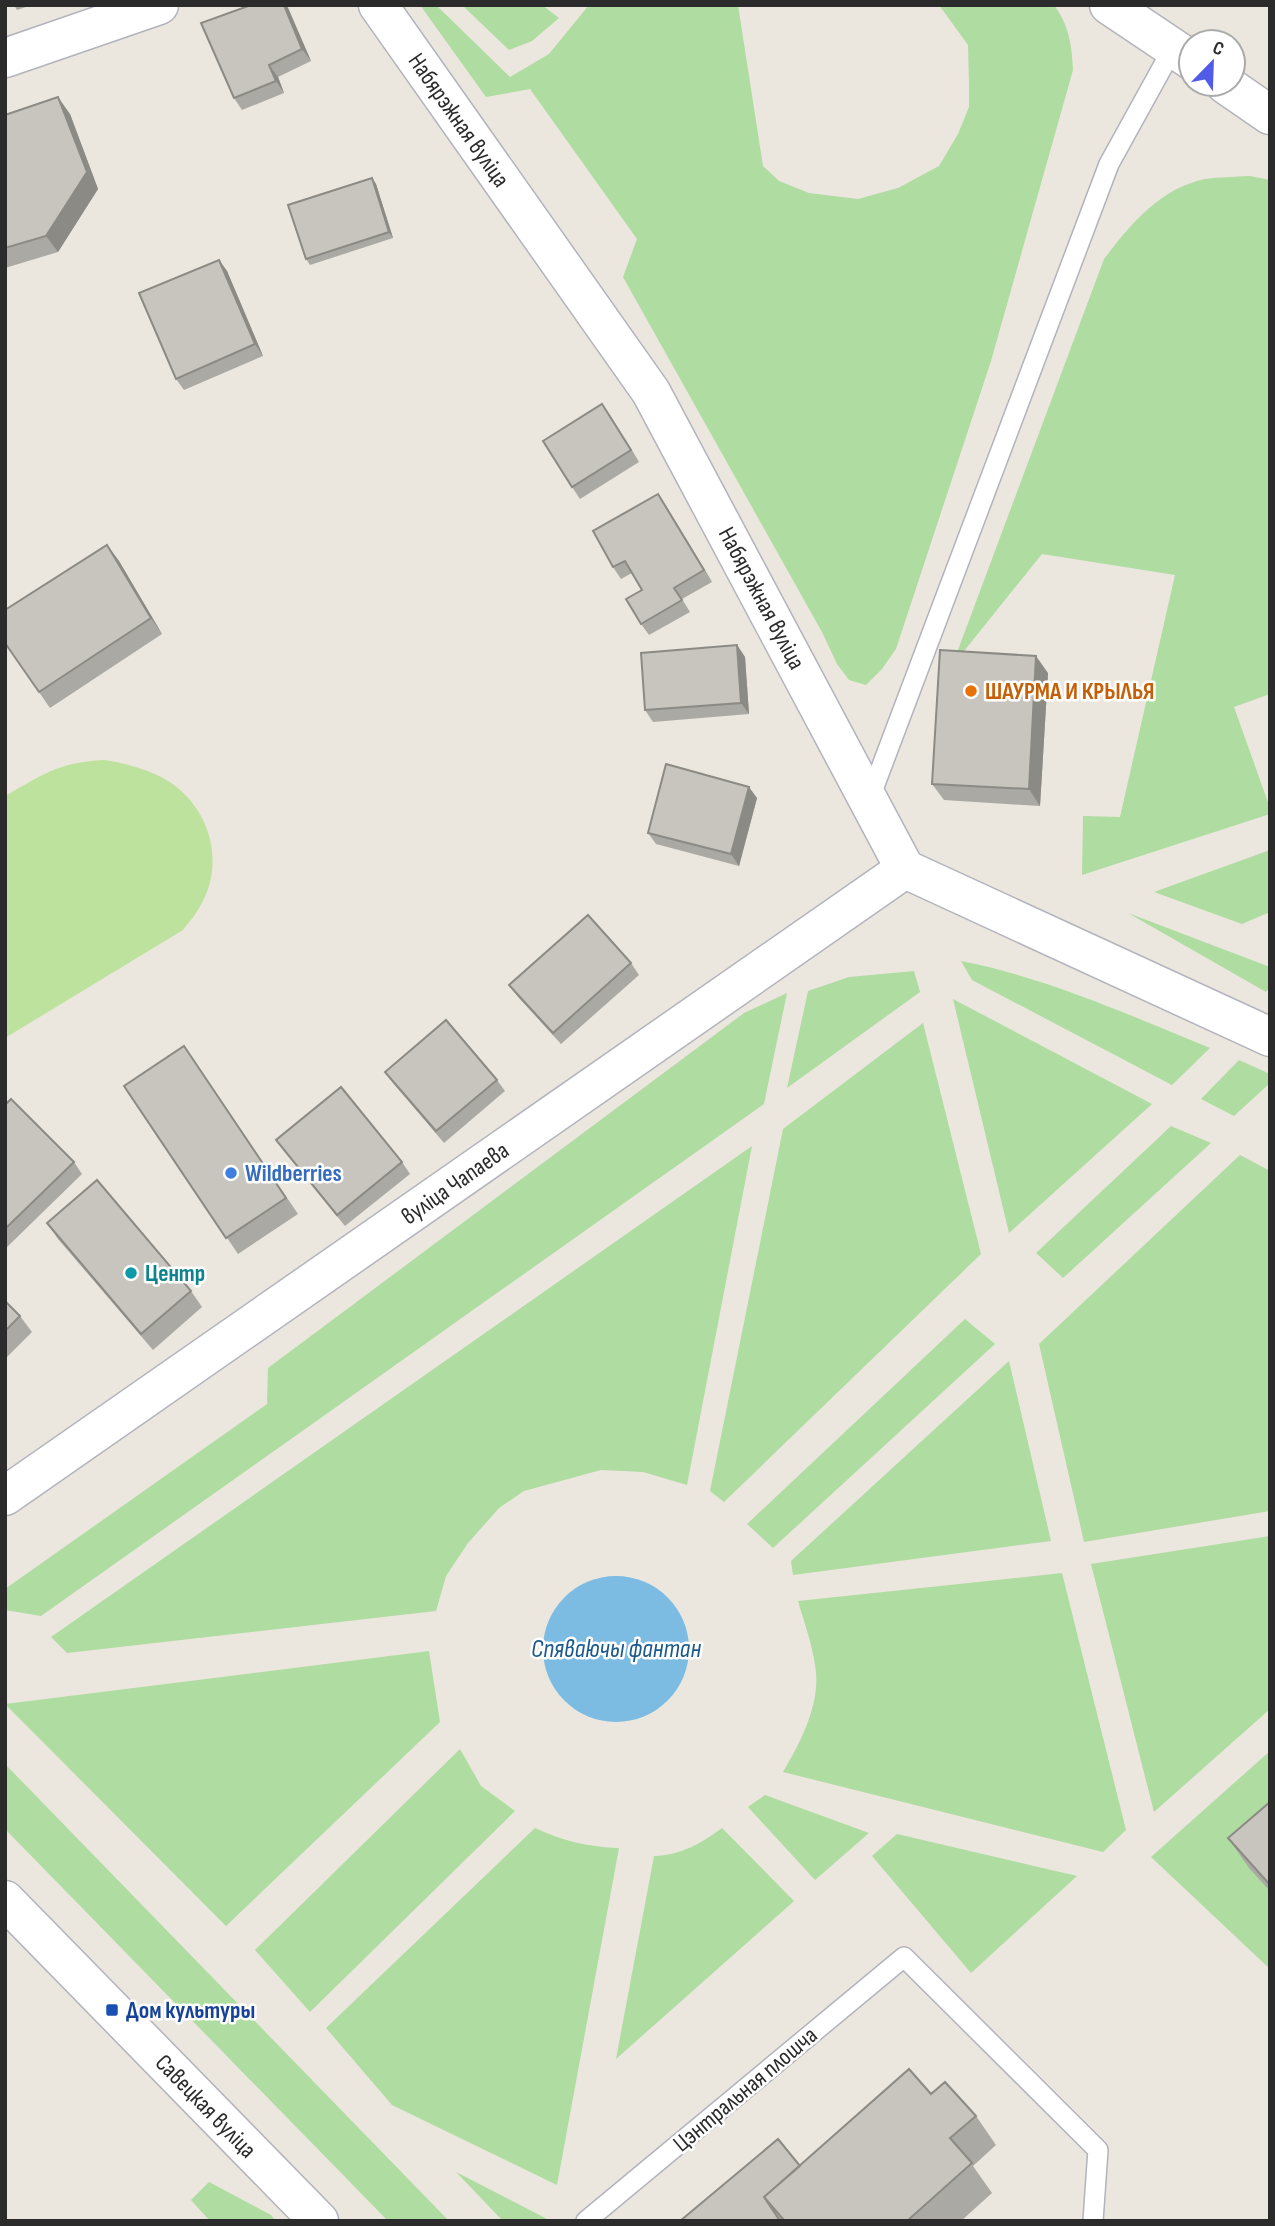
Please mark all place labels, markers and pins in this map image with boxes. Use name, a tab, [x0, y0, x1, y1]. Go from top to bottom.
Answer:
place label: ШАУРМА И КРЫЛЬЯ	[985, 677, 1154, 706]
marker: ШАУРМА И КРЫЛЬЯ	[963, 683, 979, 699]
place label: Wildberries	[245, 1159, 342, 1188]
marker: Wildberries	[223, 1165, 239, 1181]
place label: Центр	[145, 1259, 205, 1288]
marker: Центр	[123, 1265, 139, 1281]
place label: Дом культуры	[126, 1996, 255, 2025]
marker: Дом культуры	[104, 2002, 120, 2018]

